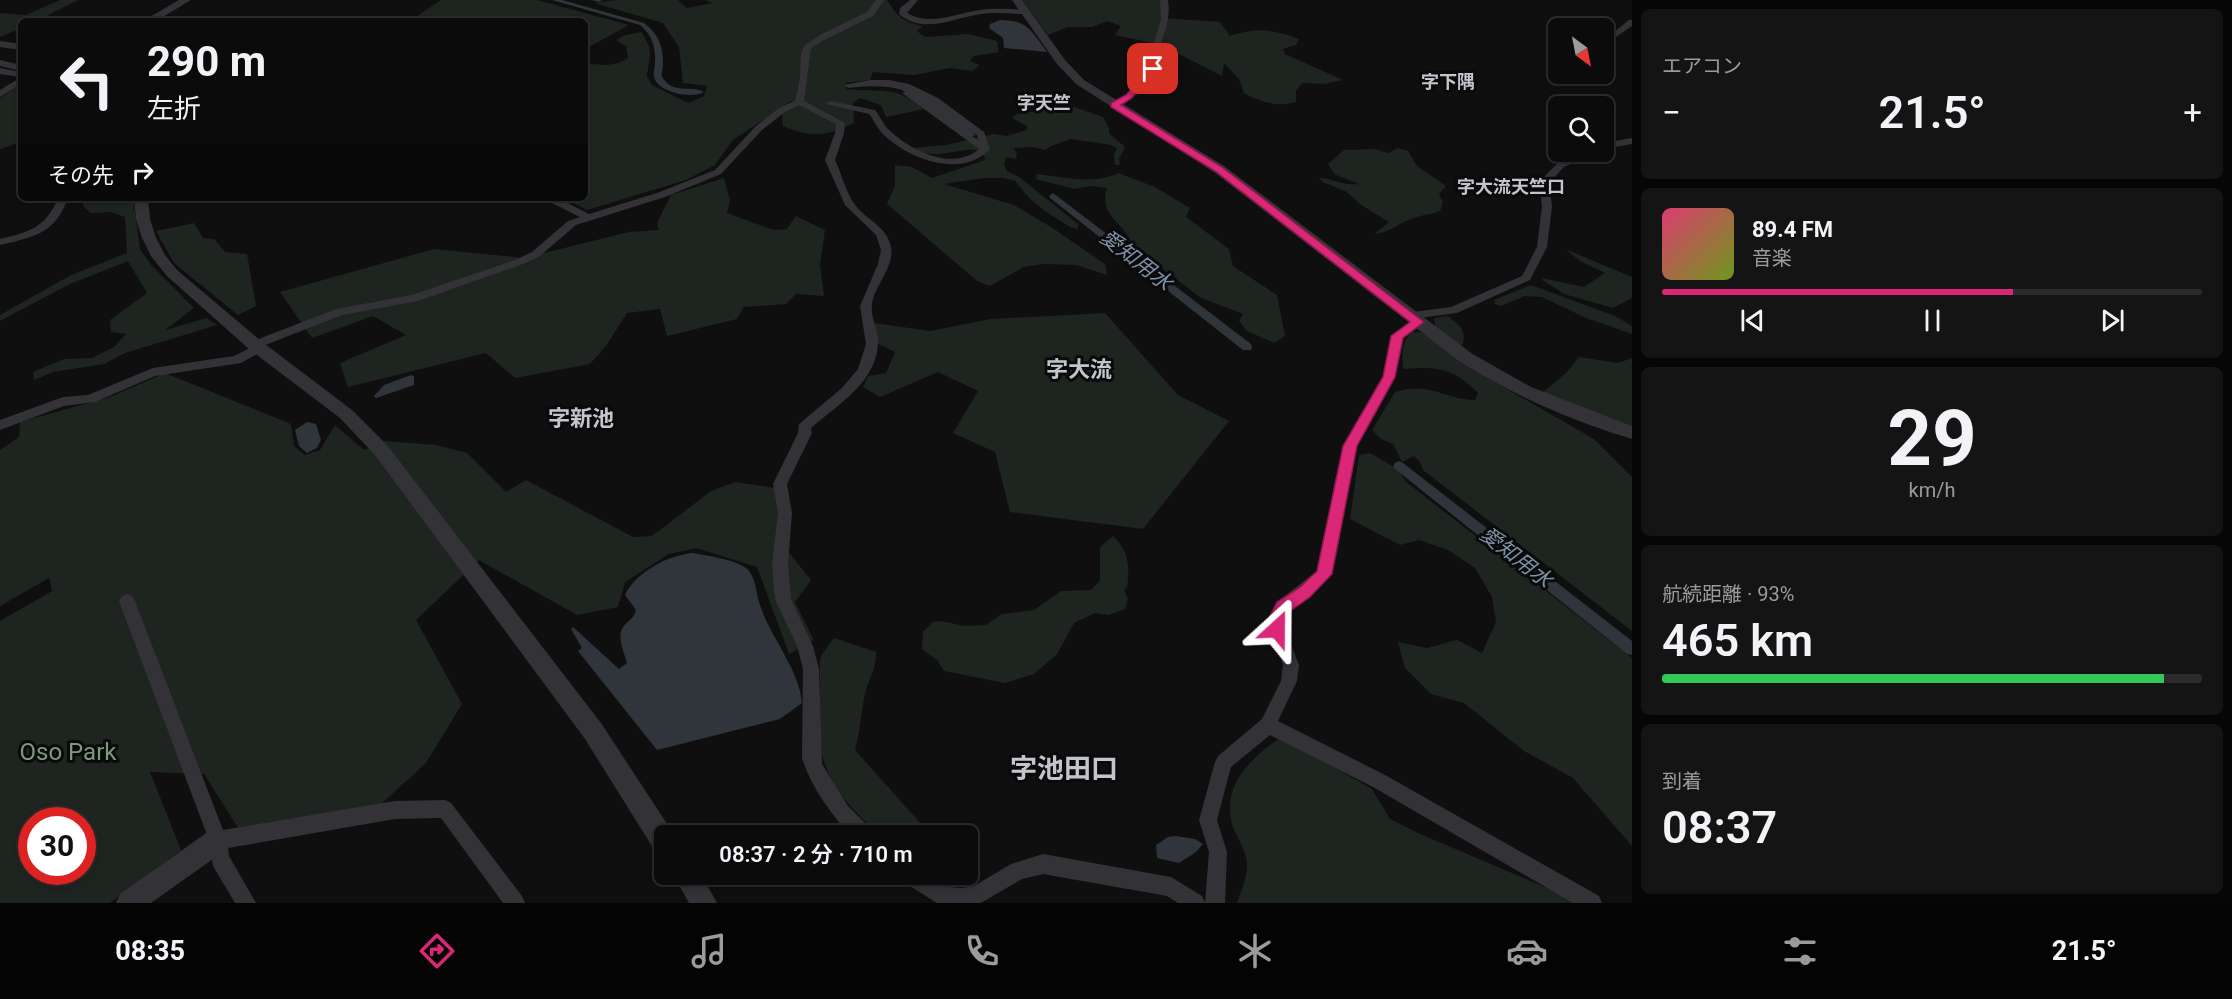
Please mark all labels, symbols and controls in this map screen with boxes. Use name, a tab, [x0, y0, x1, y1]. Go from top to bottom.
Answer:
north arrow	[1548, 18, 1614, 84]
map controls	[1548, 18, 1614, 162]
text: 290 m	[147, 37, 266, 86]
icon: left	[48, 42, 126, 120]
pin	[1127, 43, 1178, 94]
icon: arrive	[1136, 52, 1169, 85]
text: エアコン	[1662, 54, 1742, 78]
district label: 字下隅	[1421, 71, 1475, 92]
text: 21.5°	[1878, 86, 1986, 139]
district label: 字天竺	[1017, 92, 1071, 113]
text: 左折	[147, 93, 201, 125]
text: −	[1662, 93, 1681, 132]
text: +	[2183, 93, 2202, 132]
button: search	[1548, 96, 1614, 162]
icon: right	[126, 156, 159, 189]
text: その先	[48, 163, 114, 188]
district label: 字大流天竺口	[1457, 176, 1565, 197]
text: 89.4 FM	[1752, 217, 1833, 242]
water label: 愛知用水	[1096, 225, 1178, 297]
text: 音楽	[1752, 246, 1792, 270]
icon: previous	[1736, 304, 1769, 337]
icon: pause	[1916, 304, 1949, 337]
icon: next	[2096, 304, 2129, 337]
district label: 字大流	[1046, 357, 1112, 382]
text: 29	[1887, 393, 1977, 484]
district label: 字新池	[548, 406, 614, 431]
text: km/h	[1909, 478, 1955, 502]
water label: 愛知用水	[1476, 522, 1558, 594]
text: 航続距離 · 93%	[1662, 582, 1794, 606]
position arrow	[1245, 597, 1309, 661]
text: 465 km	[1662, 614, 1813, 667]
park label: Oso Park	[20, 738, 117, 766]
district label: 字池田口	[1010, 753, 1118, 785]
text: 到着	[1662, 769, 1702, 793]
text: 08:37	[1662, 801, 1777, 854]
speed limit sign: 30	[18, 807, 96, 885]
text: 08:37 · 2 分 · 710 m	[719, 842, 913, 867]
icon: directions	[416, 930, 458, 972]
icon: music	[688, 930, 730, 972]
icon: phone	[961, 930, 1003, 972]
icon: climate	[1234, 930, 1276, 972]
icon: car	[1506, 930, 1548, 972]
icon: filters	[1779, 930, 1821, 972]
text: 08:35	[115, 935, 185, 967]
text: 21.5°	[2052, 935, 2117, 967]

